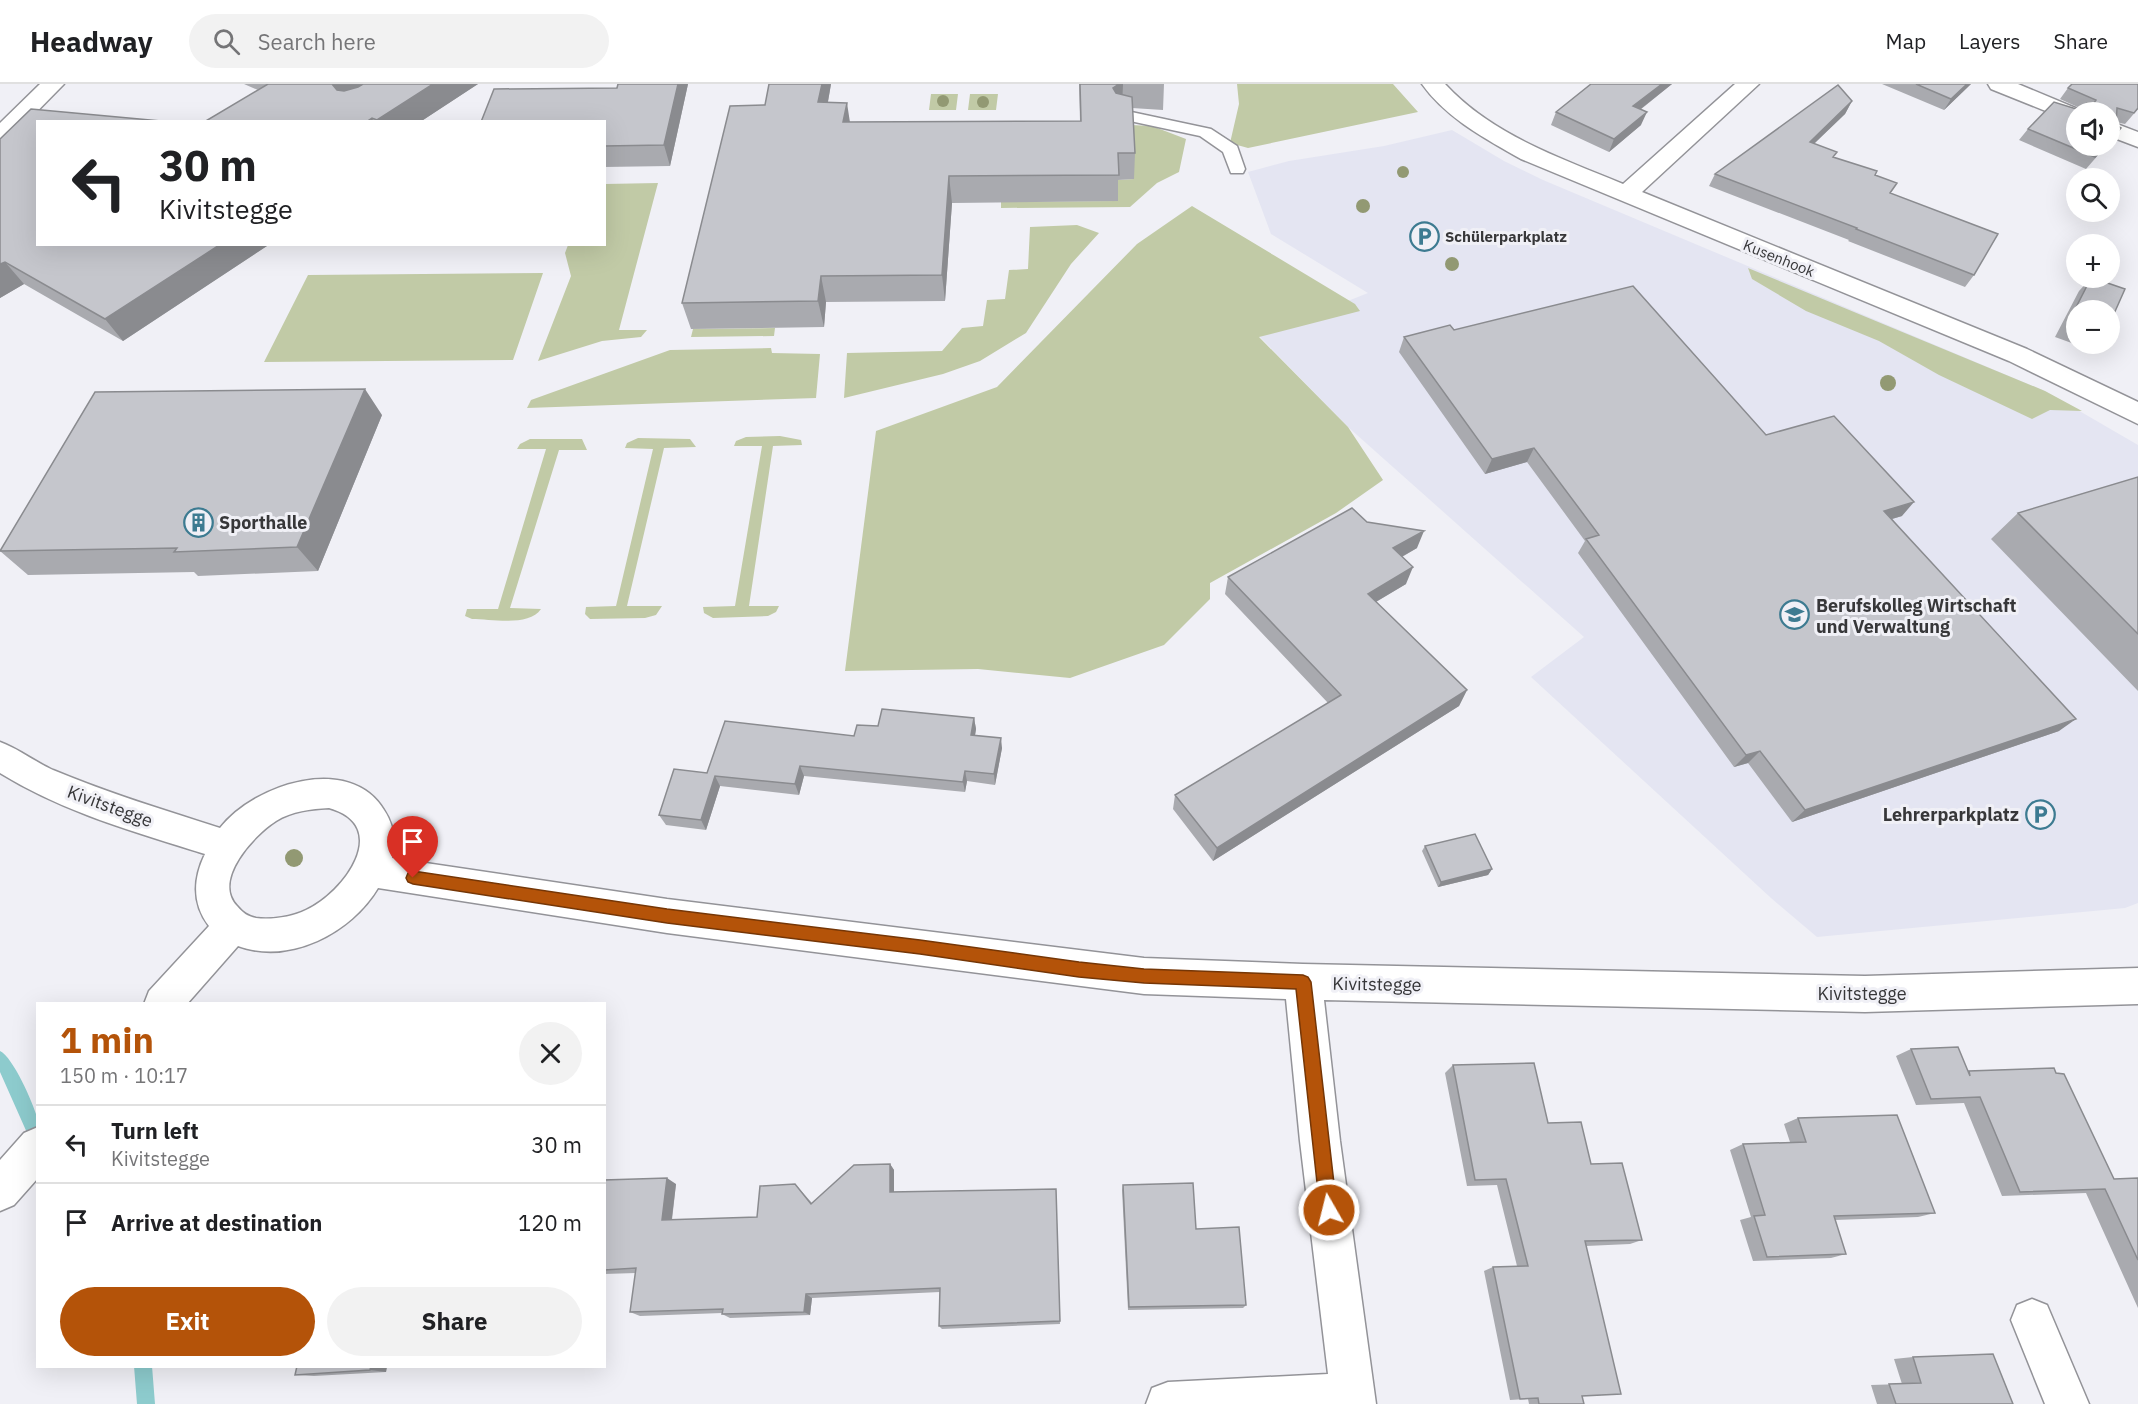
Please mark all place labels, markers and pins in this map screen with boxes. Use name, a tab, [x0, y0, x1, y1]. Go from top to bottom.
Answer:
parking icon: Schülerparkplatz	[1408, 220, 1440, 252]
place label: Schülerparkplatz	[1445, 227, 1567, 246]
building icon: Sporthalle	[182, 506, 214, 538]
place label: Sporthalle	[219, 511, 307, 534]
place label: Berufskolleg Wirtschaft und Verwaltung	[1816, 594, 2017, 638]
school or university icon: Berufskolleg Wirtschaft und Verwaltung	[1779, 599, 1811, 631]
parking icon: Lehrerparkplatz	[2024, 798, 2056, 830]
place label: Lehrerparkplatz	[1883, 803, 2019, 826]
pin	[387, 816, 438, 878]

